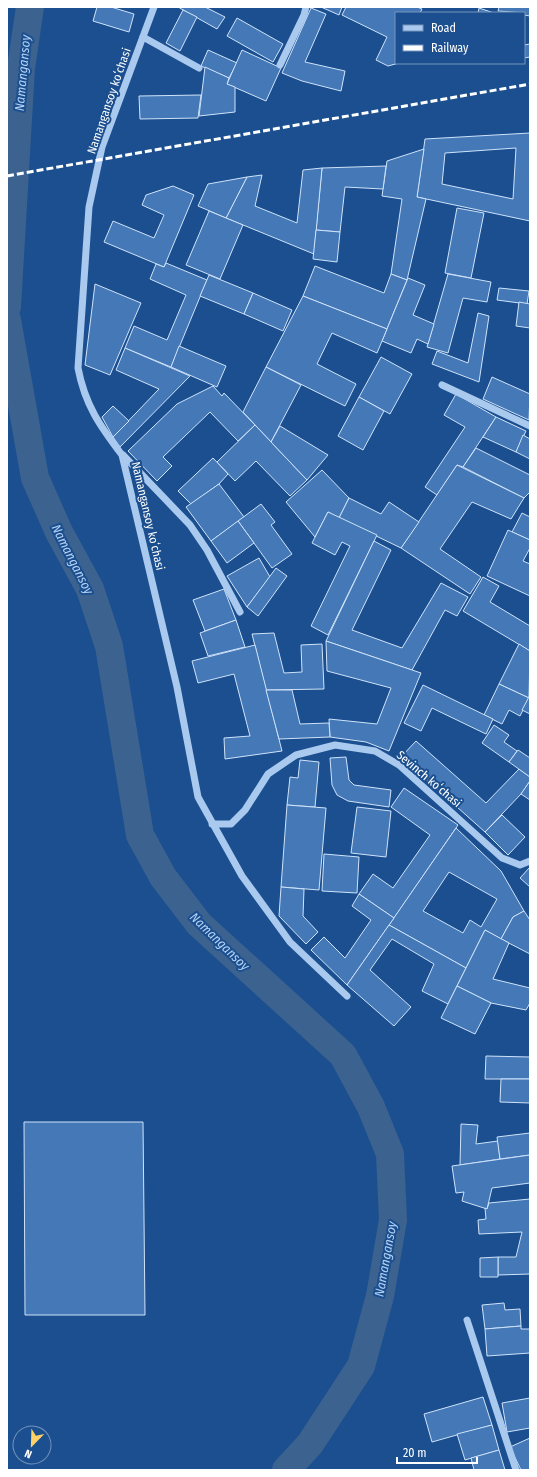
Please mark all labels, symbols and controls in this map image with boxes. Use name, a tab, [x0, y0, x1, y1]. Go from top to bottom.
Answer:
legend	[395, 12, 525, 64]
text: Road	[431, 21, 456, 35]
water label: Namangansoy	[12, 33, 33, 112]
text: Railway	[431, 41, 469, 55]
street label: Namangansoy koʻchasi	[83, 46, 134, 156]
street label: Namangansoy koʻchasi	[129, 460, 168, 572]
water label: Namangansoy	[49, 522, 97, 598]
street label: Sevinch koʻchasi	[394, 747, 465, 810]
water label: Namangansoy	[187, 909, 253, 974]
water label: Namangansoy	[371, 1219, 400, 1298]
north arrow	[12, 1425, 52, 1465]
scale bar	[397, 1439, 477, 1465]
text: N	[23, 1446, 34, 1461]
text: 20 m	[403, 1446, 427, 1460]

